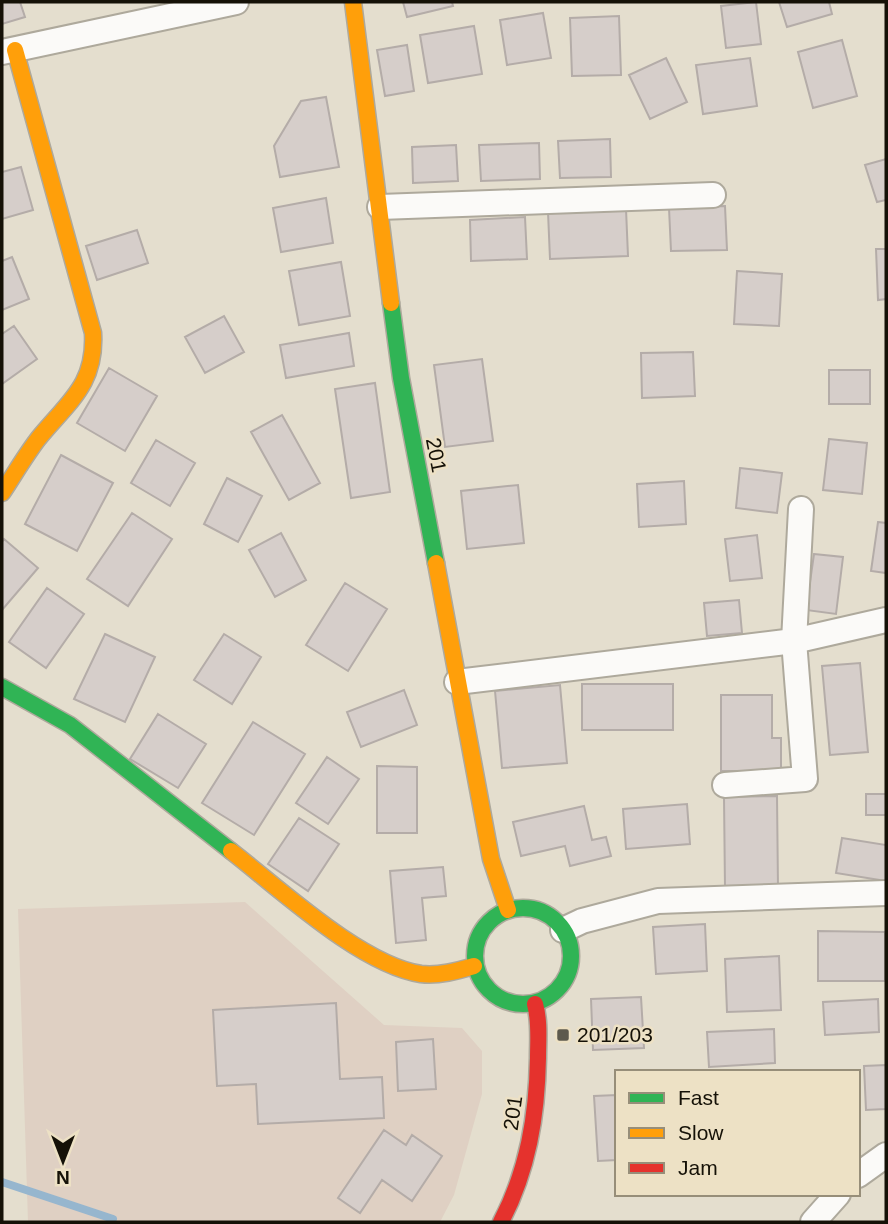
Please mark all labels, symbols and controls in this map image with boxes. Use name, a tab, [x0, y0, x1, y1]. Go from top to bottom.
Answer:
street label: 201	[422, 436, 451, 474]
place label: 201/203	[577, 1023, 653, 1046]
marker: 201/203	[555, 1027, 571, 1043]
legend	[615, 1070, 860, 1196]
text: Fast	[678, 1086, 719, 1109]
street label: 201	[499, 1094, 526, 1132]
text: Slow	[678, 1121, 724, 1144]
north arrow	[28, 1126, 98, 1196]
text: Jam	[678, 1156, 718, 1179]
text: N	[56, 1167, 70, 1188]

